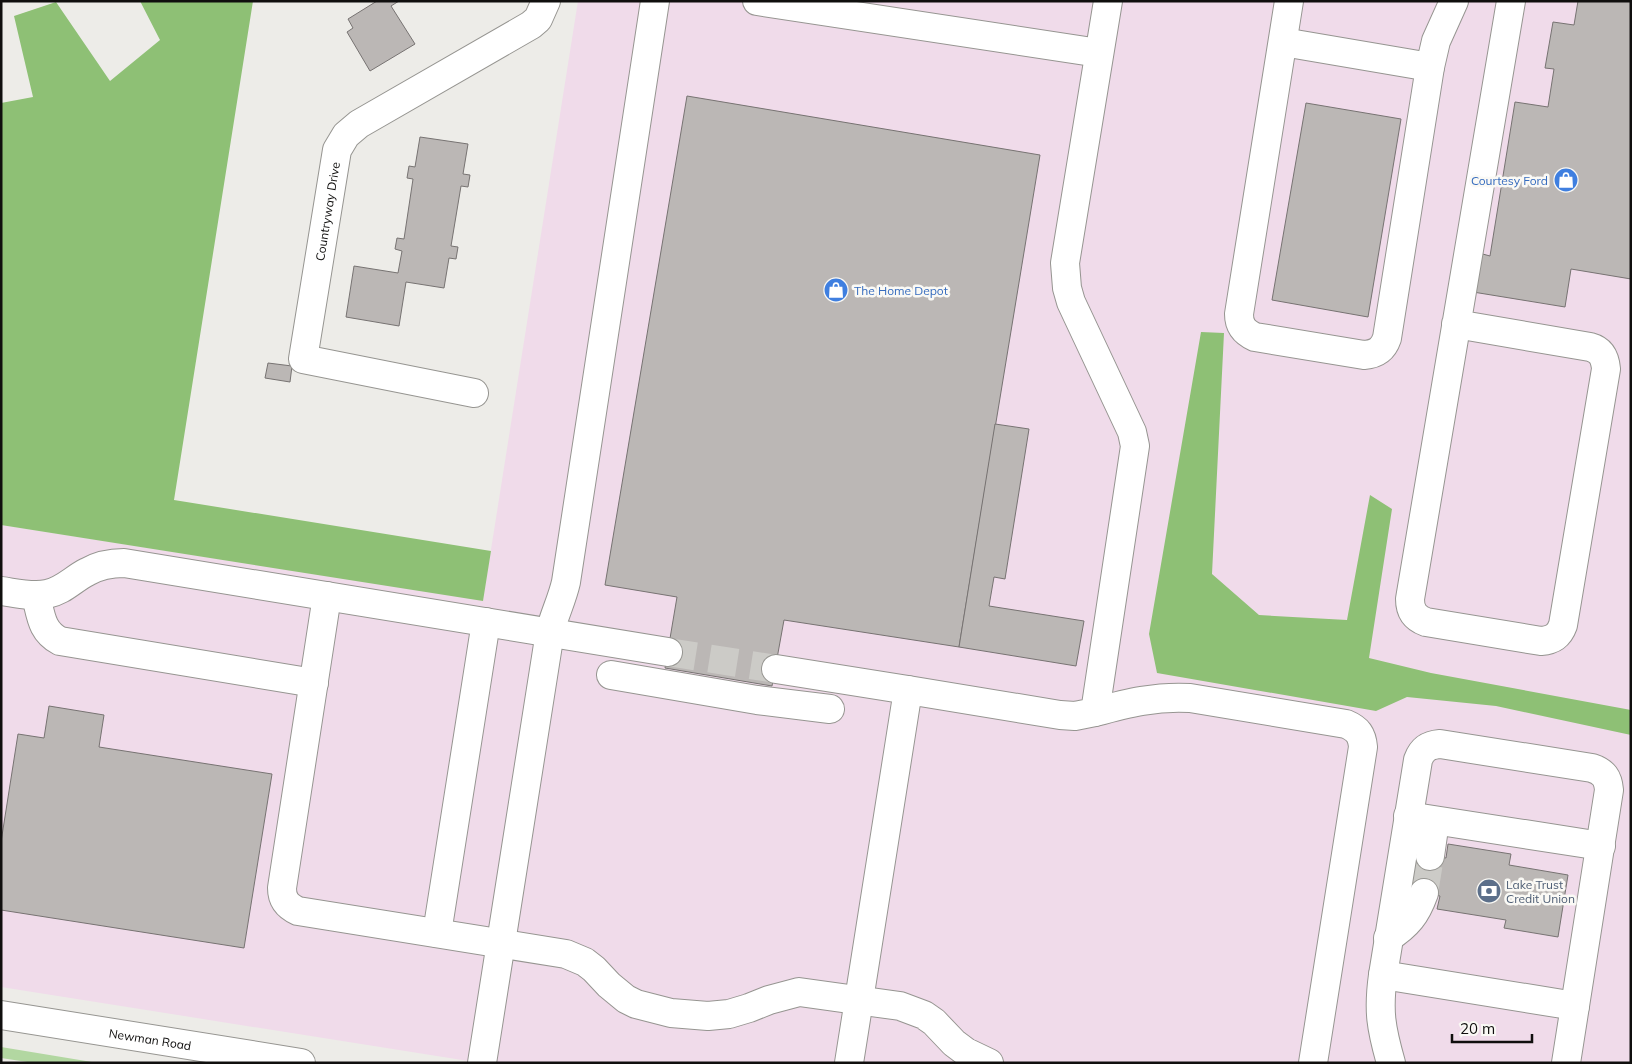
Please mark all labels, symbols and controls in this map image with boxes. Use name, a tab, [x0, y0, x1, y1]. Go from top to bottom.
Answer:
street label: Countryway Drive	[312, 161, 342, 262]
shop icon: Courtesy Ford	[1553, 167, 1579, 193]
place label: Courtesy Ford	[1471, 173, 1548, 188]
shop icon: The Home Depot	[823, 277, 849, 303]
place label: The Home Depot	[854, 283, 948, 298]
place label: Lake Trust Credit Union	[1506, 877, 1575, 906]
bank icon: Lake Trust Credit Union	[1476, 878, 1502, 904]
scale bar	[1452, 1012, 1532, 1044]
text: 20 m	[1460, 1019, 1495, 1038]
street label: Newman Road	[108, 1025, 192, 1053]

